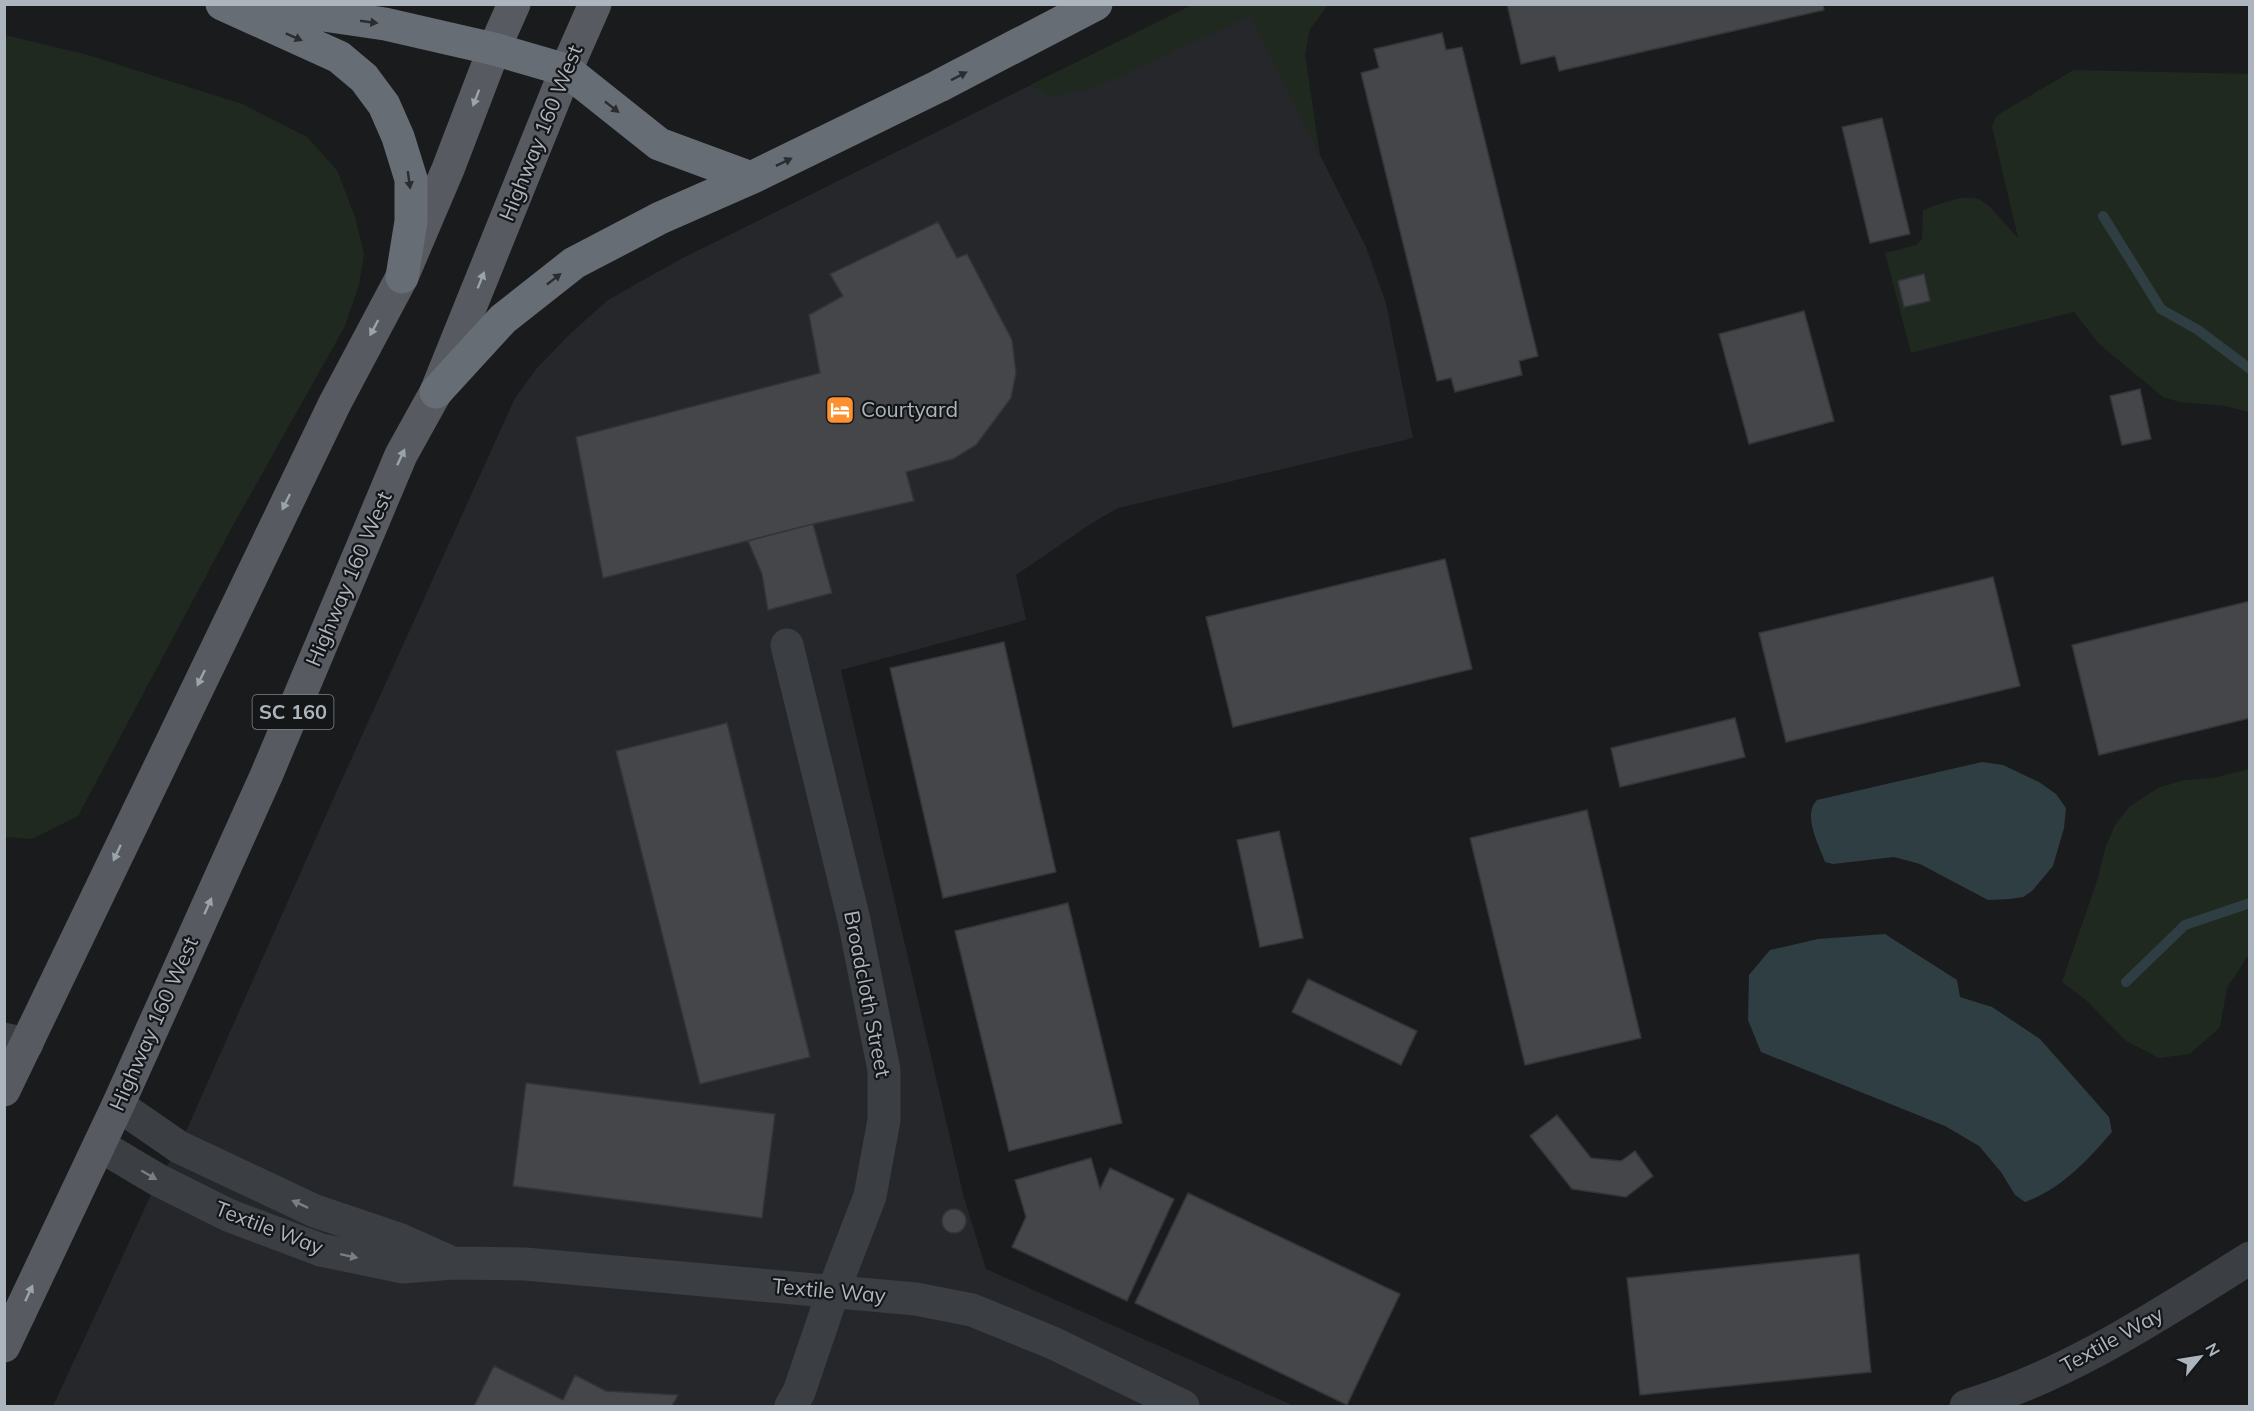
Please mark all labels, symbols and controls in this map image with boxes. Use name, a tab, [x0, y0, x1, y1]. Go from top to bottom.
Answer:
one-way arrow	[360, 18, 379, 27]
one-way arrow	[286, 32, 304, 42]
street label: Highway 160 West	[493, 41, 587, 224]
one-way arrow	[951, 71, 968, 81]
one-way arrow	[471, 89, 481, 107]
one-way arrow	[604, 100, 620, 113]
one-way arrow	[775, 157, 793, 167]
one-way arrow	[405, 171, 414, 190]
one-way arrow	[477, 271, 486, 289]
one-way arrow	[546, 272, 562, 285]
one-way arrow	[369, 320, 379, 337]
hotel icon: Courtyard	[824, 394, 856, 426]
place label: Courtyard	[861, 396, 958, 422]
one-way arrow	[396, 449, 405, 466]
street label: Highway 160 West	[299, 487, 397, 670]
one-way arrow	[282, 494, 291, 511]
one-way arrow	[197, 669, 206, 686]
road number: SC 160	[252, 695, 334, 729]
one-way arrow	[112, 845, 121, 862]
one-way arrow	[203, 898, 212, 915]
street label: Broadcloth Street	[839, 908, 897, 1079]
street label: Highway 160 West	[103, 933, 203, 1115]
one-way arrow	[141, 1170, 158, 1180]
street label: Textile Way	[212, 1195, 327, 1260]
one-way arrow	[292, 1200, 309, 1209]
one-way arrow	[340, 1251, 358, 1261]
street label: Textile Way	[771, 1272, 887, 1308]
one-way arrow	[25, 1285, 34, 1302]
street label: Textile Way	[2055, 1300, 2168, 1378]
north arrow	[2170, 1327, 2230, 1387]
text: N	[2201, 1339, 2225, 1360]

